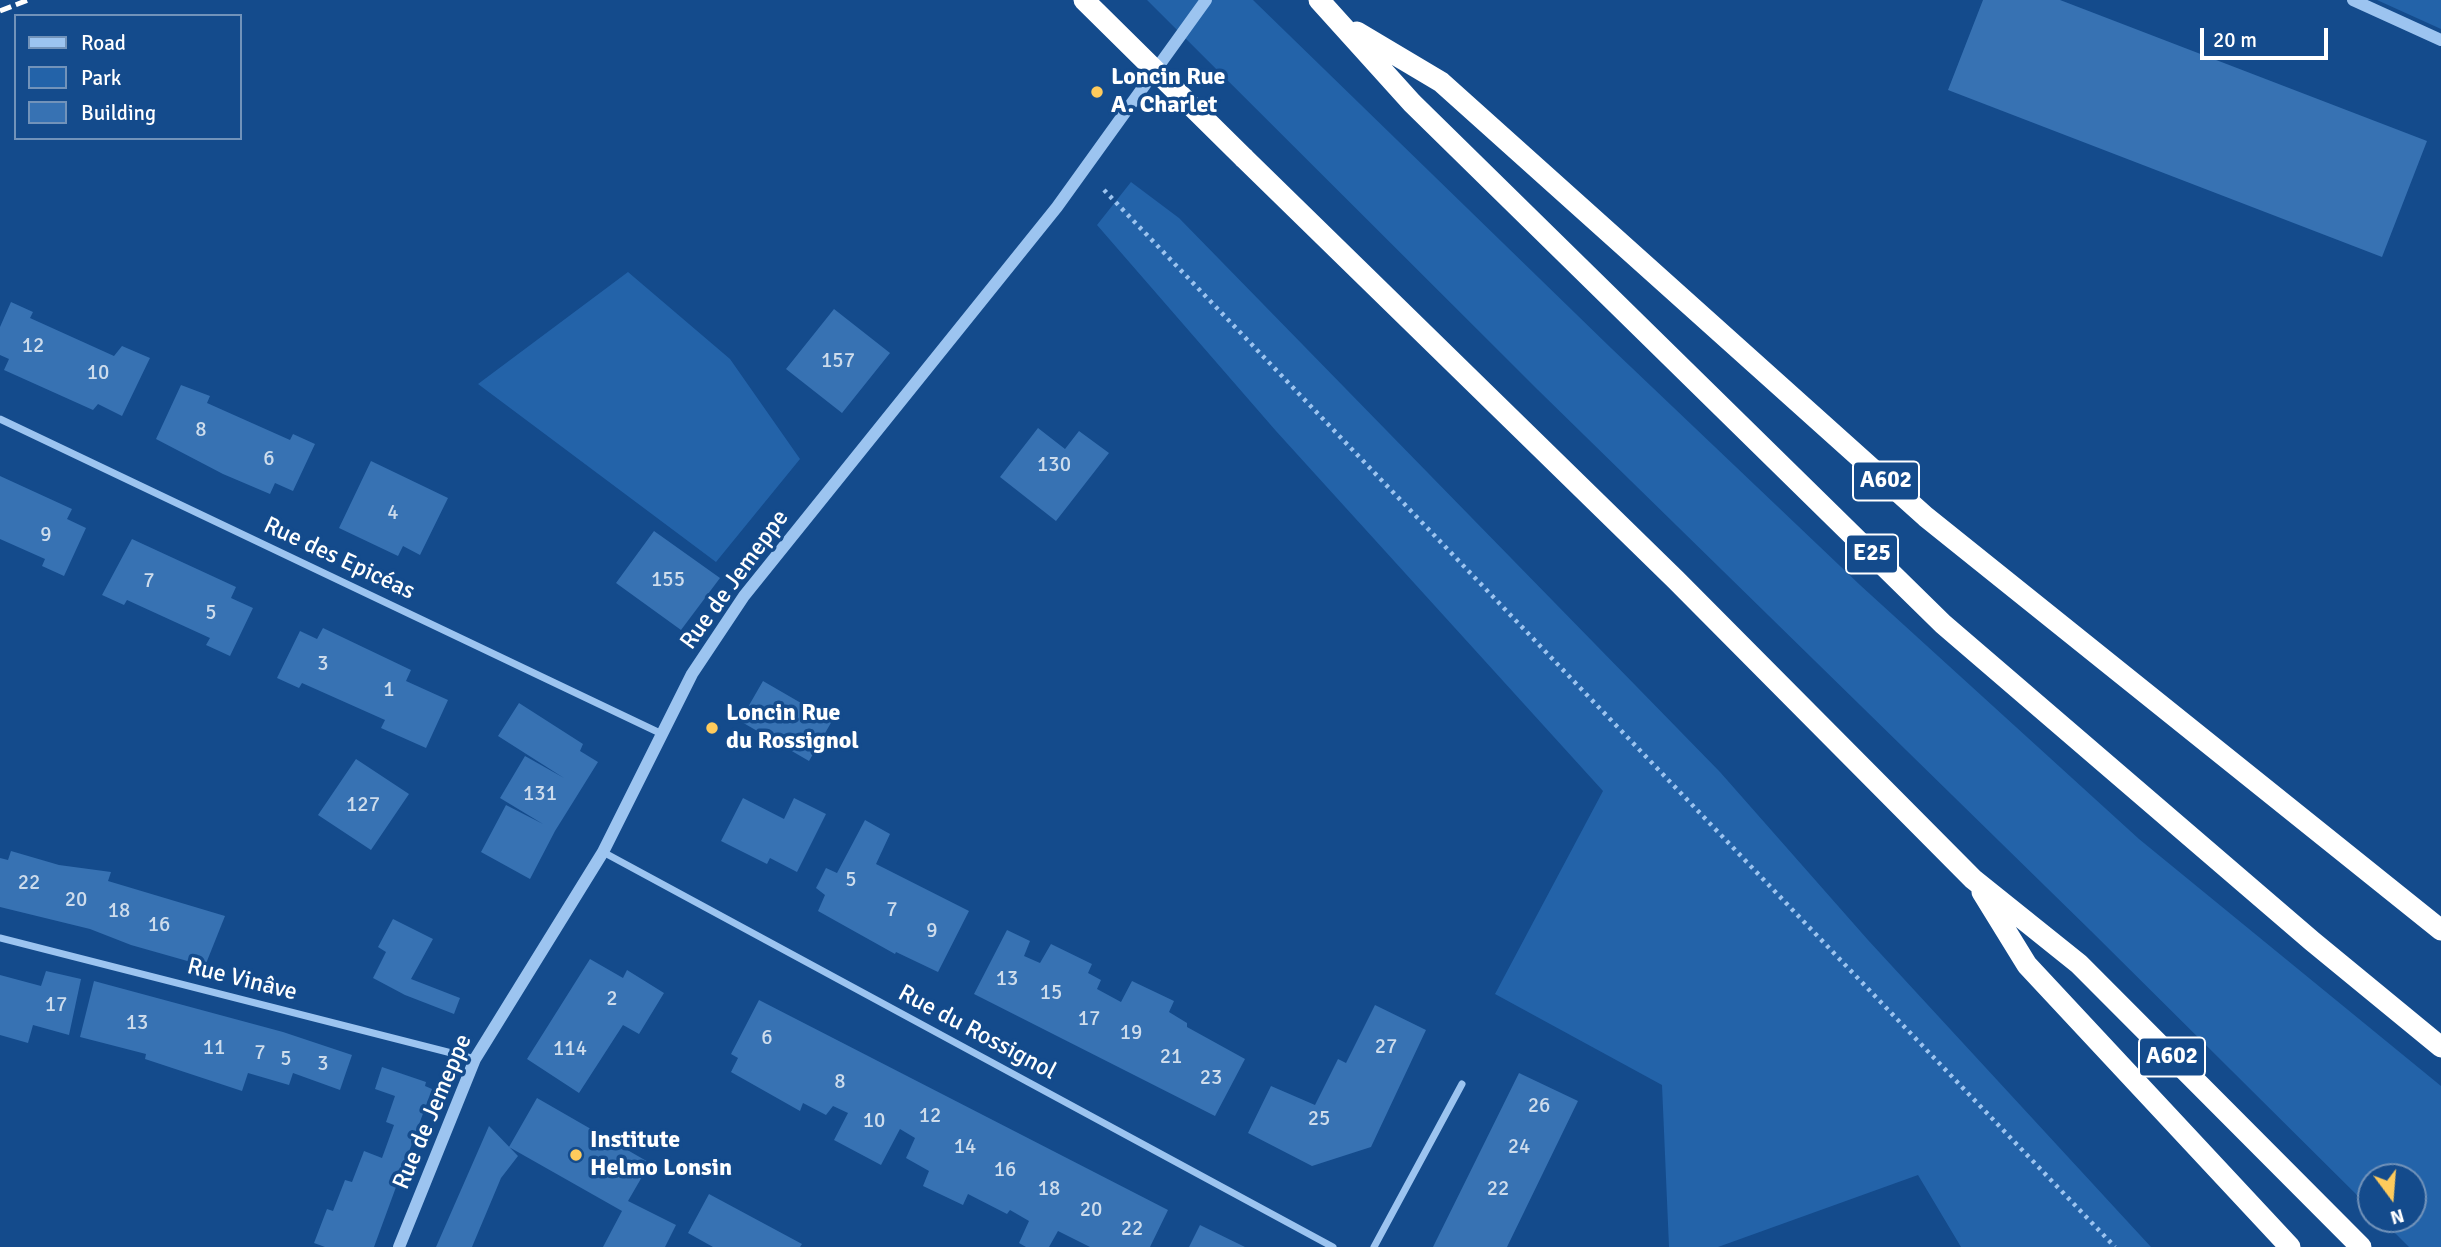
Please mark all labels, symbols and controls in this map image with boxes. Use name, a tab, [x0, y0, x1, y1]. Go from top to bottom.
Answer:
legend	[14, 14, 242, 140]
scale bar	[2203, 14, 2331, 58]
text: 20 m	[2213, 27, 2257, 53]
text: Road	[81, 30, 126, 56]
place label: Loncin Rue A. Charlet	[1111, 64, 1226, 120]
text: Park	[81, 65, 121, 91]
marker: Loncin Rue A. Charlet	[1089, 84, 1105, 100]
text: Building	[81, 100, 156, 126]
house number: 12	[22, 333, 44, 359]
house number: 157	[821, 348, 855, 374]
house number: 10	[87, 360, 109, 386]
house number: 8	[195, 417, 207, 443]
house number: 6	[263, 446, 275, 472]
house number: 130	[1037, 452, 1071, 478]
road number: A602	[1853, 461, 1919, 500]
house number: 4	[387, 500, 399, 526]
street label: Rue de Jemeppe	[675, 505, 795, 655]
street label: Rue des Epicéas	[259, 511, 419, 607]
house number: 9	[40, 522, 52, 548]
road number: E25	[1846, 534, 1898, 574]
house number: 155	[651, 567, 685, 593]
house number: 7	[143, 568, 155, 594]
house number: 5	[205, 600, 217, 626]
house number: 3	[317, 651, 329, 677]
house number: 1	[383, 677, 395, 703]
place label: Loncin Rue du Rossignol	[726, 700, 859, 756]
marker: Loncin Rue du Rossignol	[704, 720, 720, 736]
house number: 131	[523, 781, 557, 807]
house number: 127	[346, 792, 380, 818]
house number: 5	[845, 867, 857, 893]
house number: 22	[18, 870, 40, 896]
house number: 20	[65, 887, 87, 913]
house number: 7	[886, 897, 898, 923]
house number: 18	[108, 898, 130, 924]
house number: 16	[148, 912, 170, 938]
house number: 9	[926, 918, 938, 944]
street label: Rue Vinâve	[184, 952, 300, 1008]
house number: 13	[996, 966, 1018, 992]
street label: Rue du Rossignol	[893, 979, 1061, 1087]
house number: 15	[1040, 980, 1062, 1006]
house number: 2	[606, 986, 618, 1012]
house number: 17	[45, 992, 67, 1018]
house number: 17	[1078, 1006, 1100, 1032]
house number: 13	[126, 1010, 148, 1036]
house number: 19	[1120, 1020, 1142, 1046]
house number: 6	[761, 1025, 773, 1051]
street label: Rue de Jemeppe	[387, 1030, 479, 1194]
house number: 27	[1375, 1034, 1397, 1060]
house number: 11	[203, 1035, 225, 1061]
house number: 114	[553, 1036, 587, 1062]
road number: A602	[2139, 1038, 2205, 1076]
house number: 7	[254, 1040, 266, 1066]
house number: 21	[1160, 1044, 1182, 1070]
house number: 5	[280, 1046, 292, 1072]
house number: 3	[317, 1051, 329, 1077]
house number: 23	[1200, 1065, 1222, 1091]
house number: 8	[834, 1069, 846, 1095]
house number: 26	[1528, 1093, 1550, 1119]
house number: 12	[919, 1103, 941, 1129]
house number: 25	[1308, 1106, 1330, 1132]
house number: 10	[863, 1108, 885, 1134]
place label: Institute Helmo Lonsin	[590, 1127, 732, 1183]
house number: 14	[954, 1134, 976, 1160]
house number: 24	[1508, 1134, 1530, 1160]
marker: Institute Helmo Lonsin	[568, 1147, 584, 1163]
house number: 16	[994, 1157, 1016, 1183]
north arrow	[2357, 1163, 2427, 1233]
house number: 18	[1038, 1176, 1060, 1202]
house number: 22	[1487, 1176, 1509, 1202]
house number: 20	[1080, 1197, 1102, 1223]
text: N	[2388, 1203, 2407, 1230]
house number: 22	[1121, 1216, 1143, 1242]

